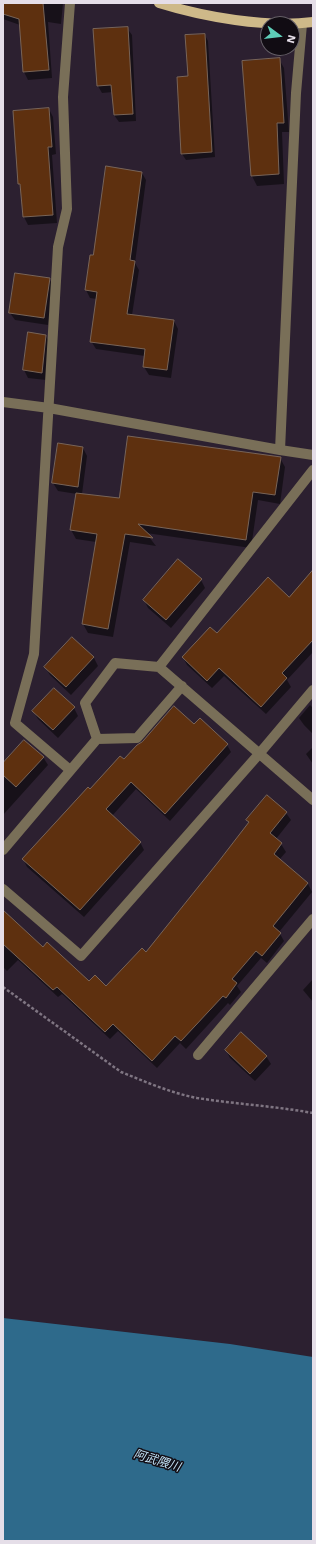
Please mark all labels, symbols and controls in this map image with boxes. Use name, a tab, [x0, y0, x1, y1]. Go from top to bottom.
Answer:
north arrow	[260, 16, 300, 56]
text: N	[284, 33, 298, 45]
water label: 阿武隈川	[132, 1447, 182, 1475]

